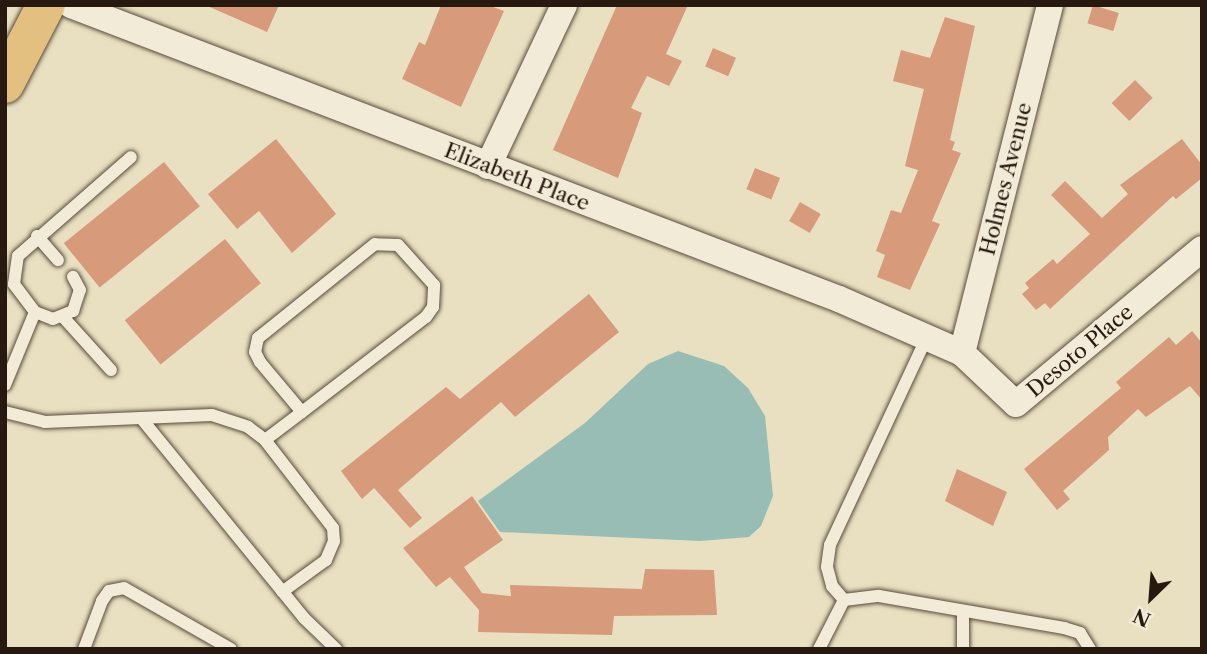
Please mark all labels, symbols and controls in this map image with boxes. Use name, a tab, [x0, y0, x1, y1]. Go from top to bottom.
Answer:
street label: Holmes Avenue	[975, 100, 1037, 258]
street label: Elizabeth Place	[441, 138, 593, 216]
street label: Desoto Place	[1022, 299, 1138, 403]
north arrow	[1116, 563, 1186, 633]
text: N	[1130, 604, 1154, 631]

